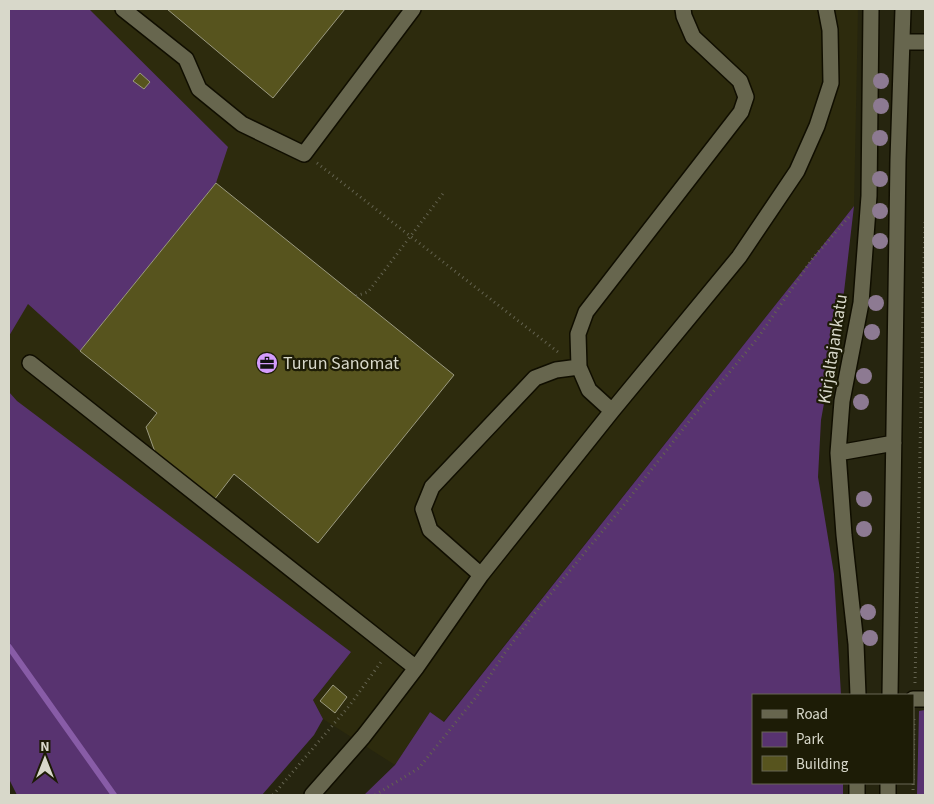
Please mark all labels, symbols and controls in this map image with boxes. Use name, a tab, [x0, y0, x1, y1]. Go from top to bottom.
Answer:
street label: Kirjaltajankatu	[812, 292, 854, 406]
office icon: Turun Sanomat	[255, 351, 279, 375]
place label: Turun Sanomat	[283, 351, 399, 376]
legend	[752, 694, 914, 784]
text: Road	[796, 704, 828, 725]
text: Park	[796, 729, 825, 750]
north arrow	[20, 734, 70, 784]
text: N	[40, 737, 50, 757]
text: Building	[796, 754, 849, 775]

